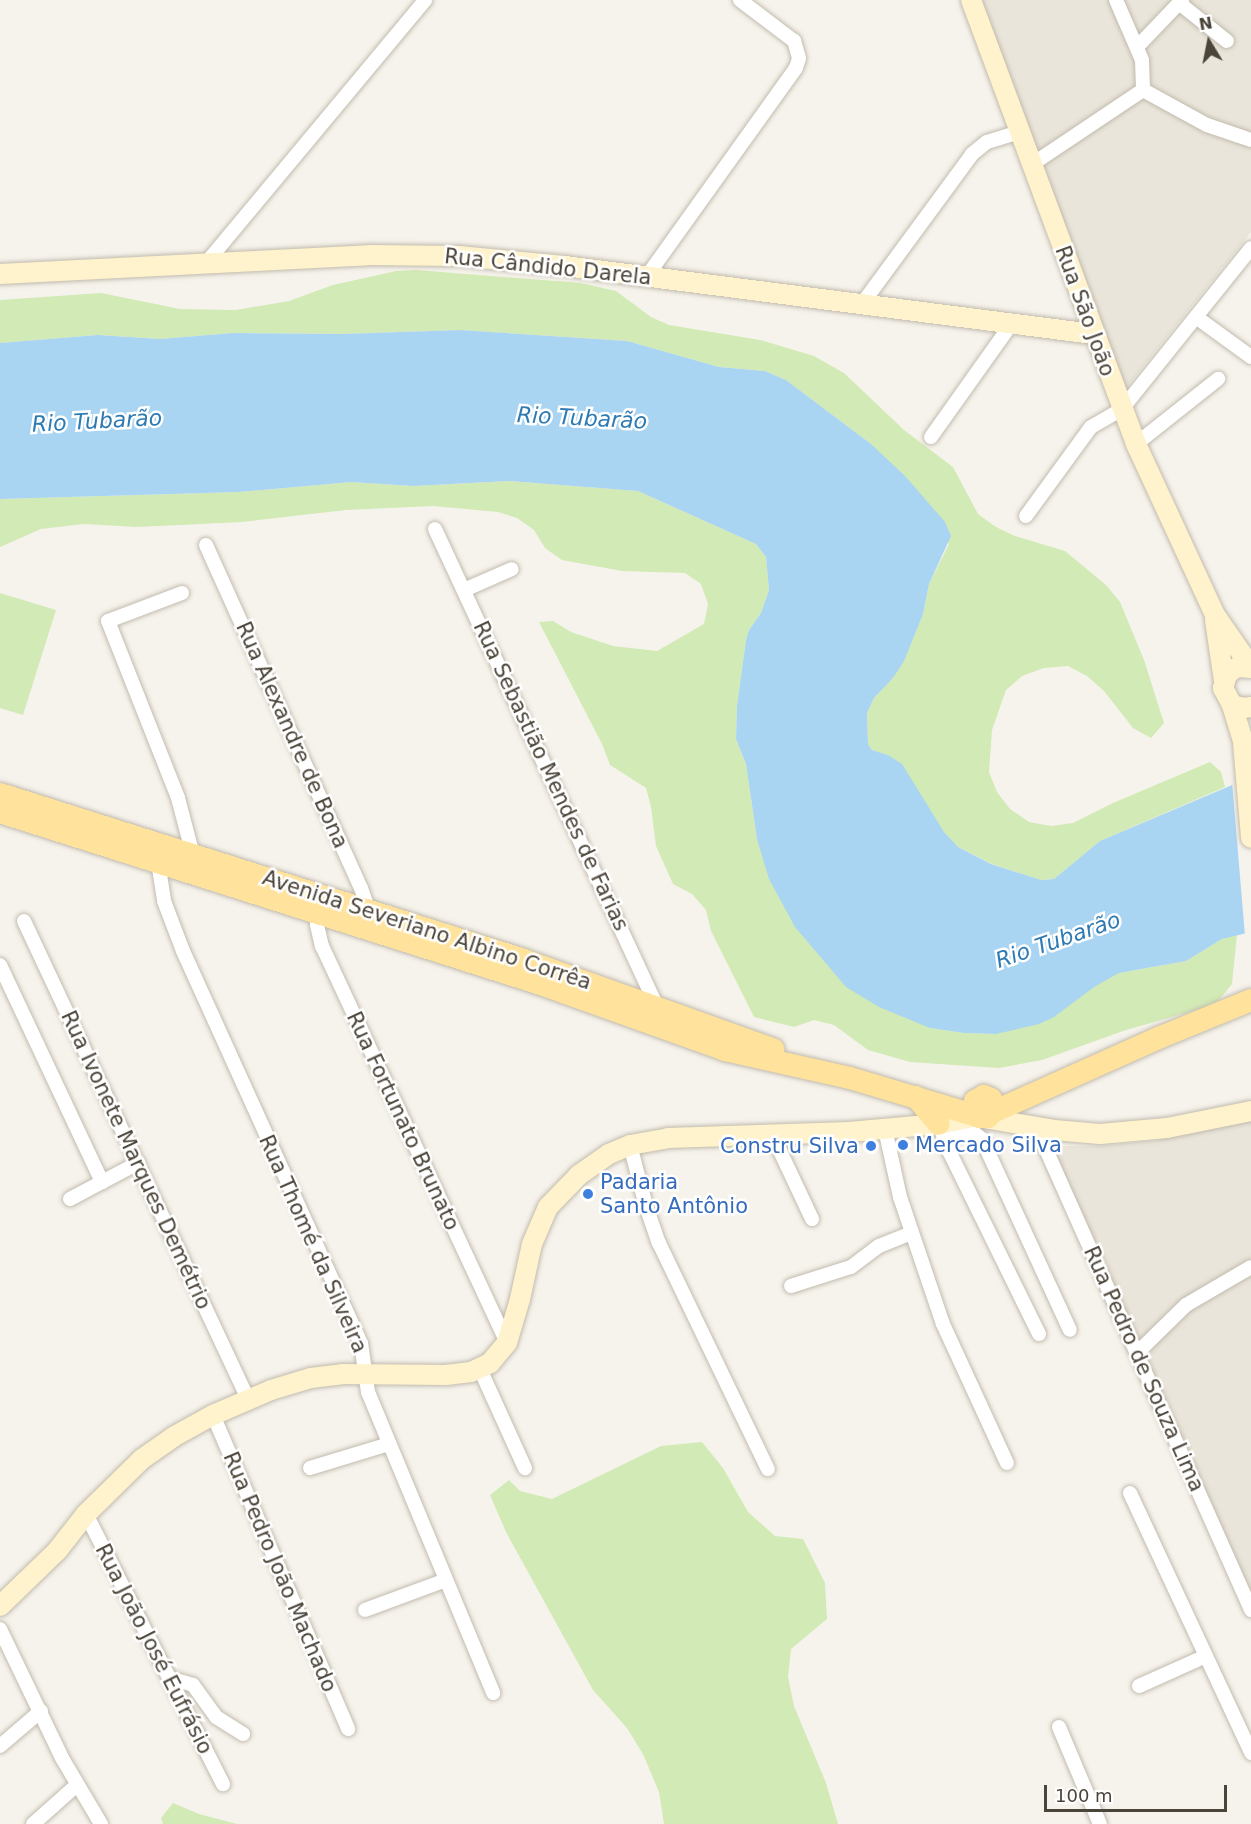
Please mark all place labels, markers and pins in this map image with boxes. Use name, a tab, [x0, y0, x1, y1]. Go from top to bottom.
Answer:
place label: Mercado Silva	[915, 1132, 1062, 1158]
place label: Constru Silva	[720, 1133, 859, 1159]
marker: Mercado Silva	[896, 1138, 910, 1152]
marker: Constru Silva	[864, 1139, 878, 1153]
place label: Padaria Santo Antônio	[600, 1169, 748, 1219]
marker: Padaria Santo Antônio	[581, 1187, 595, 1201]

